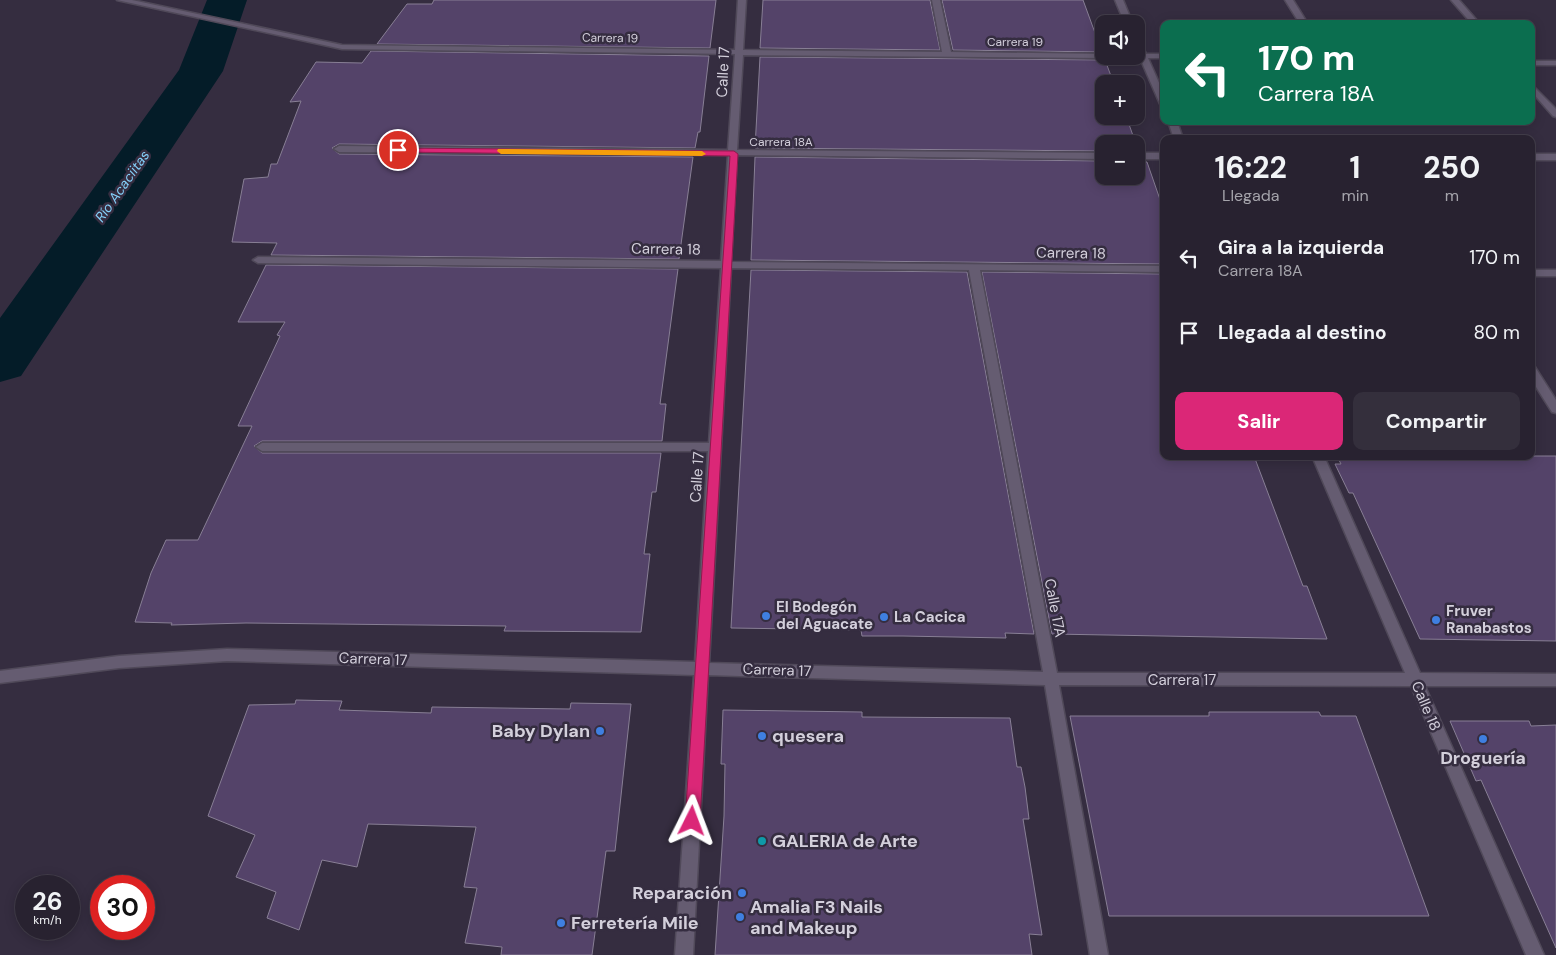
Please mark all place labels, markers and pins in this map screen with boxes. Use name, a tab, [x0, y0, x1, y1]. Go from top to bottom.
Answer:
pin	[377, 129, 419, 171]
place label: El Bodegón del Aguacate	[776, 597, 873, 634]
place label: Fruver Ranabastos	[1446, 601, 1532, 638]
place label: La Cacica	[894, 607, 966, 627]
marker: El Bodegón del Aguacate	[760, 610, 772, 622]
marker: La Cacica	[878, 611, 890, 623]
marker: Fruver Ranabastos	[1430, 614, 1442, 626]
place label: Baby Dylan	[492, 719, 590, 743]
place label: quesera	[772, 724, 844, 748]
marker: Baby Dylan	[594, 725, 606, 737]
marker: quesera	[756, 730, 768, 742]
marker: Droguería	[1477, 733, 1489, 745]
place label: Droguería	[1440, 746, 1526, 770]
place label: GALERIA de Arte	[772, 829, 918, 853]
marker: GALERIA de Arte	[756, 835, 768, 847]
place label: Reparación	[632, 881, 732, 905]
marker: Reparación	[736, 887, 748, 899]
place label: Amalia F3 Nails and Makeup	[750, 895, 883, 940]
place label: Ferretería Mile	[571, 911, 699, 935]
marker: Amalia F3 Nails and Makeup	[734, 911, 746, 923]
marker: Ferretería Mile	[555, 917, 567, 929]

